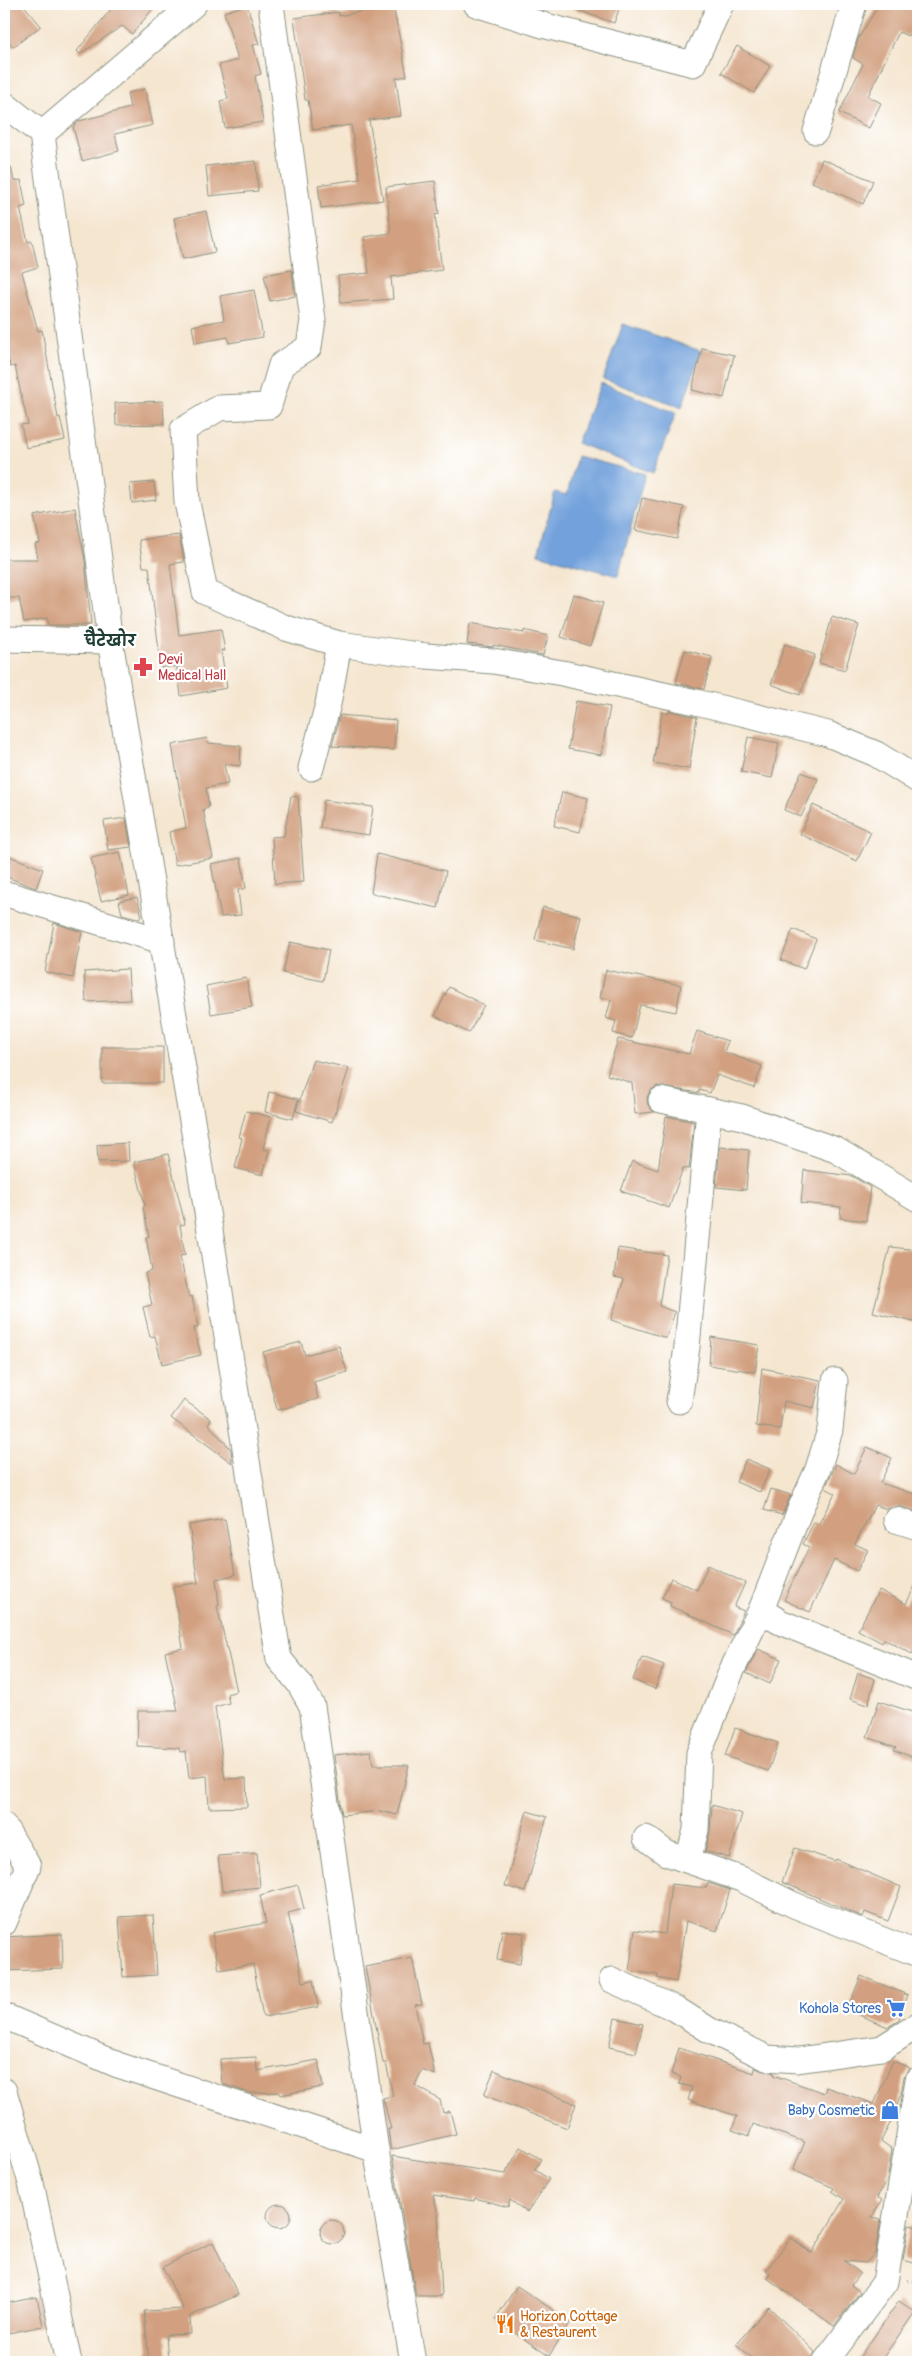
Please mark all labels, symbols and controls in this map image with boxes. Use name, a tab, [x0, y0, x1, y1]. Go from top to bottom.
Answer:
district label: घैटेखोर	[83, 626, 137, 651]
place label: Devi Medical Hall	[158, 651, 226, 684]
pharmacy icon: Devi Medical Hall	[132, 656, 154, 678]
supermarket icon: Kohola Stores	[885, 1997, 907, 2019]
place label: Kohola Stores	[799, 2000, 882, 2017]
shop icon: Baby Cosmetic	[879, 2099, 901, 2121]
place label: Baby Cosmetic	[788, 2102, 875, 2119]
place label: Horizon Cottage & Restaurent	[520, 2308, 617, 2341]
restaurant icon: Horizon Cottage & Restaurent	[494, 2313, 516, 2335]

